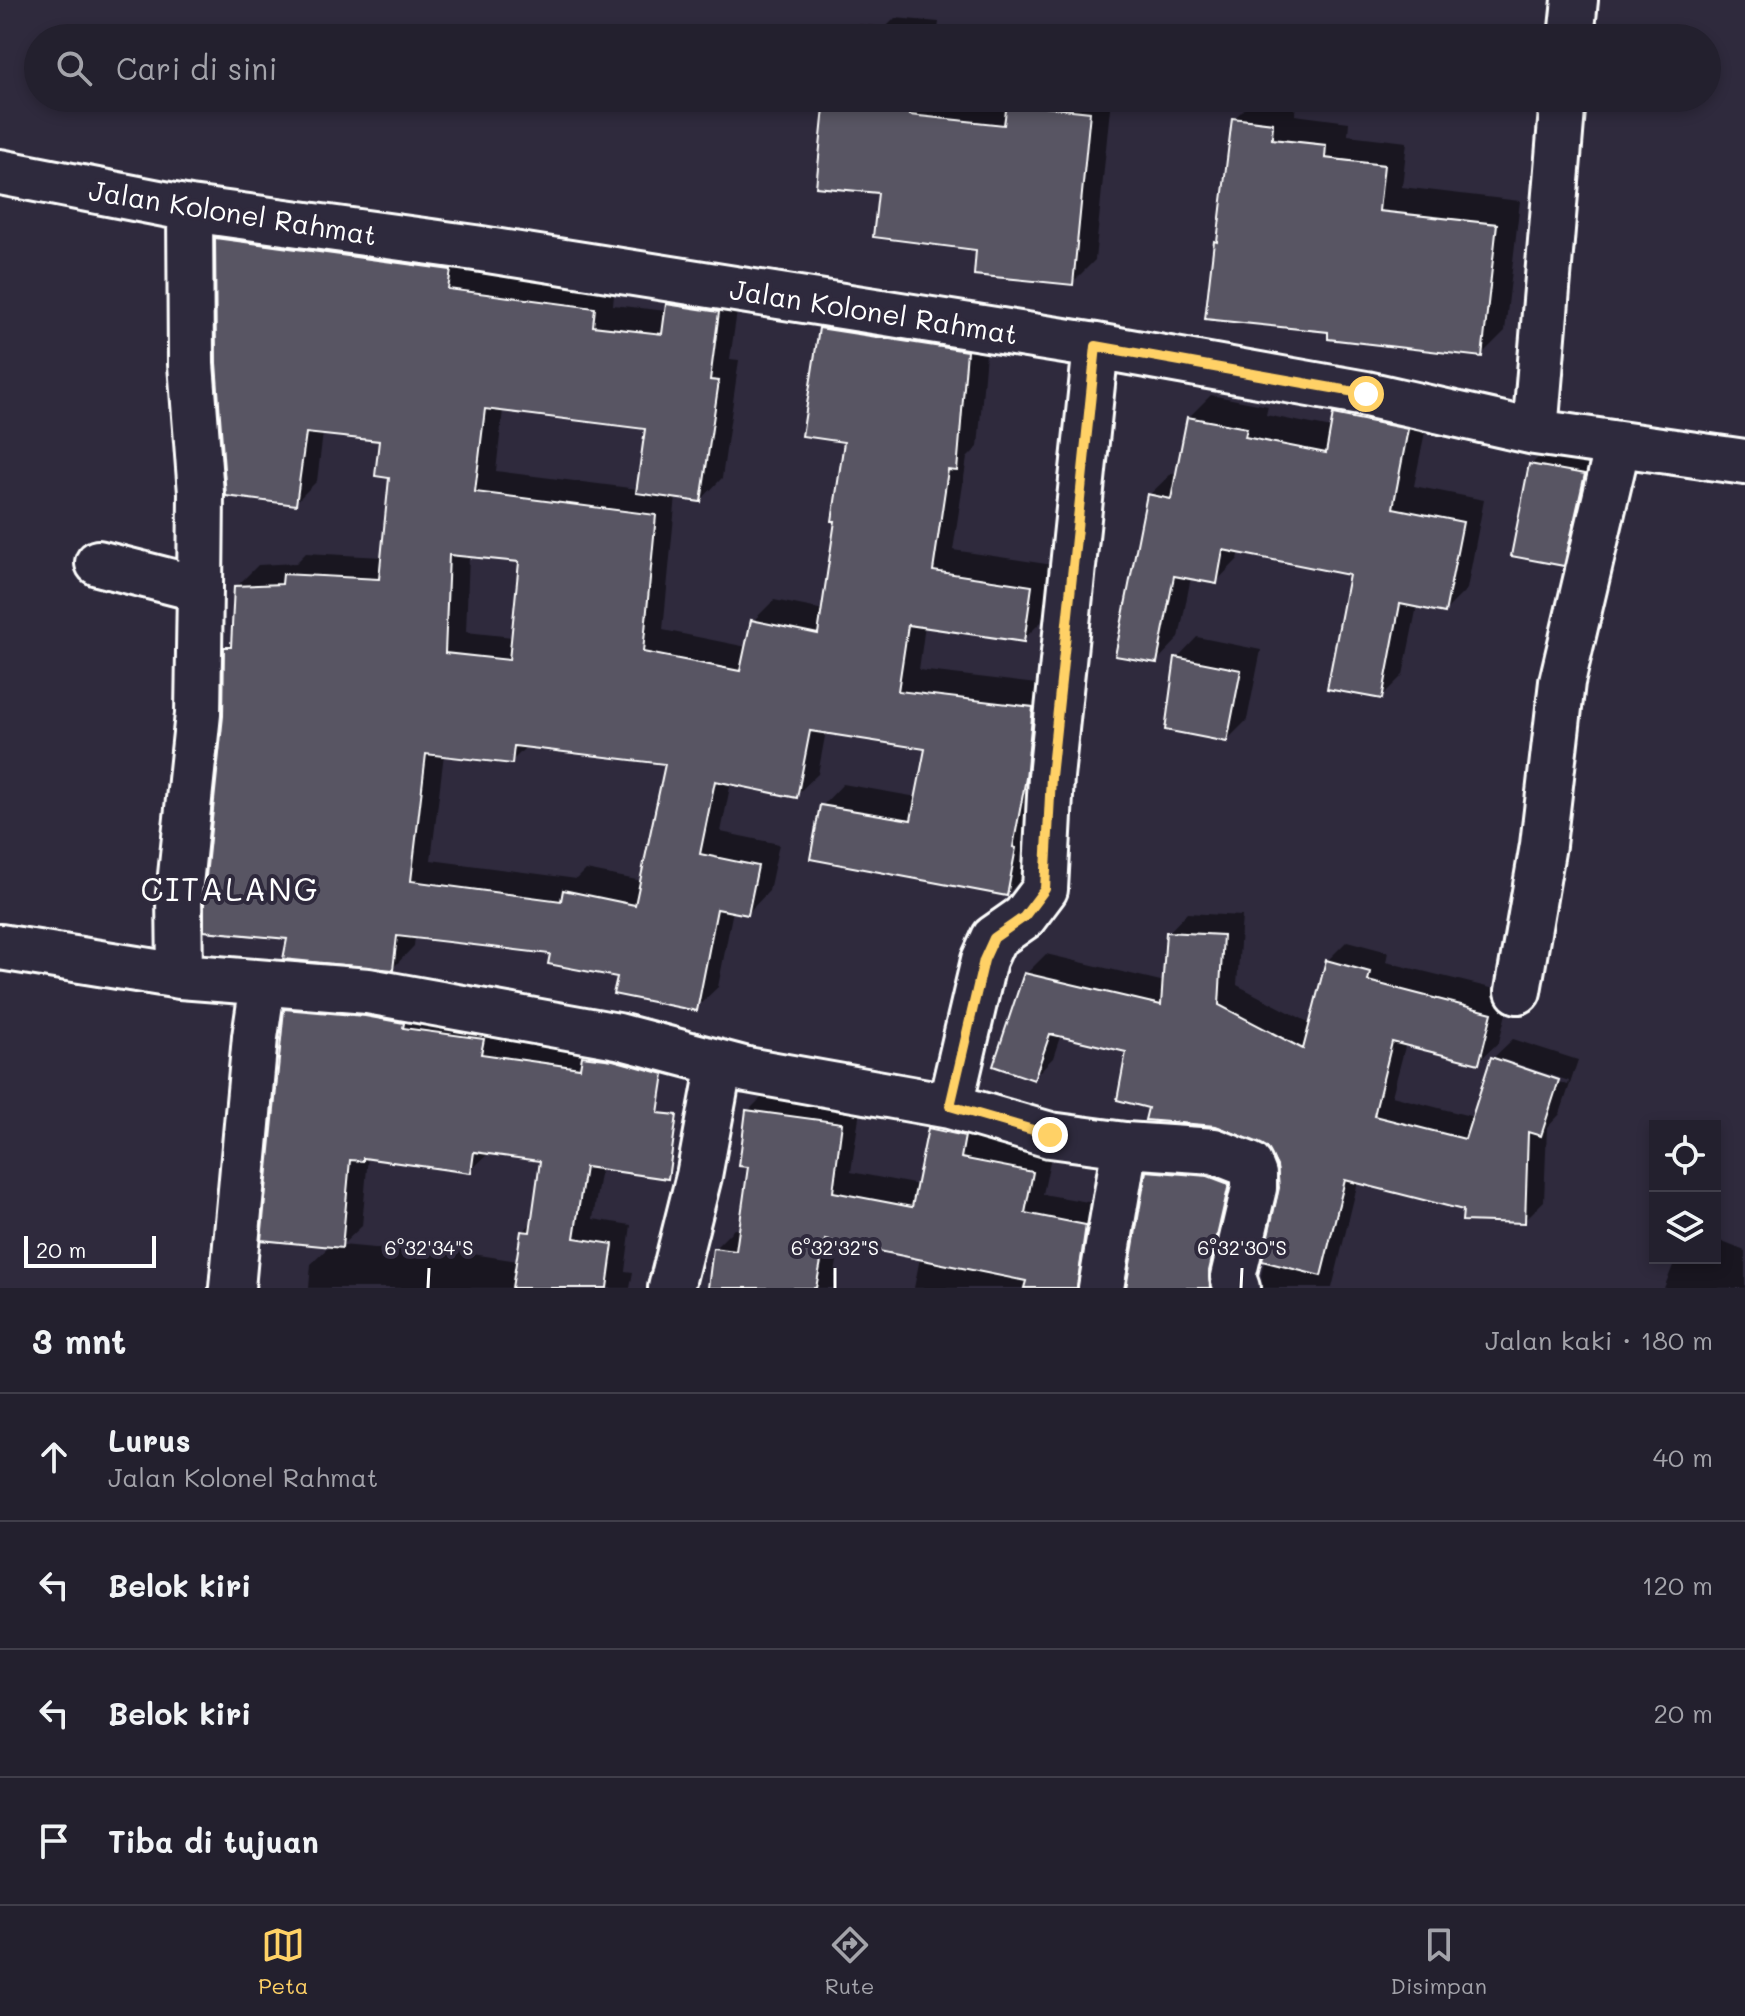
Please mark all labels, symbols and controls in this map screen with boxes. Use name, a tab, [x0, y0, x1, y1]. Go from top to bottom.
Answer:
search box	[24, 24, 1721, 112]
icon: search	[52, 46, 96, 90]
text: Cari di sini	[116, 48, 277, 88]
street label: Jalan Kolonel Rahmat	[86, 171, 380, 253]
street label: Jalan Kolonel Rahmat	[727, 270, 1021, 352]
route start	[1348, 376, 1384, 412]
district label: CITALANG	[140, 867, 320, 909]
route end	[1032, 1117, 1068, 1153]
map controls	[1649, 1120, 1721, 1264]
button: locate	[1649, 1120, 1721, 1192]
button: layers	[1649, 1192, 1721, 1264]
scale bar	[24, 1232, 156, 1268]
text: 6°32'34"S	[385, 1234, 473, 1260]
text: 6°32'32"S	[791, 1234, 879, 1260]
text: 6°32'30"S	[1197, 1234, 1287, 1260]
text: 20 m	[36, 1235, 86, 1264]
text: 3 mnt	[32, 1318, 126, 1363]
text: Jalan kaki · 180 m	[1485, 1323, 1713, 1357]
text: Lurus	[108, 1420, 191, 1460]
icon: ahead	[32, 1435, 76, 1479]
text: 40 m	[1653, 1440, 1713, 1474]
text: Jalan Kolonel Rahmat	[108, 1460, 378, 1494]
icon: left	[32, 1563, 76, 1607]
text: Belok kiri	[108, 1565, 251, 1605]
text: 120 m	[1642, 1568, 1713, 1602]
icon: left	[32, 1691, 76, 1735]
text: Belok kiri	[108, 1693, 251, 1733]
text: 20 m	[1653, 1696, 1713, 1730]
icon: arrive	[32, 1819, 76, 1863]
text: Tiba di tujuan	[108, 1821, 319, 1861]
tab: Peta	[258, 1923, 309, 2000]
tab: Rute	[825, 1923, 874, 2000]
tab: Disimpan	[1391, 1923, 1487, 2000]

